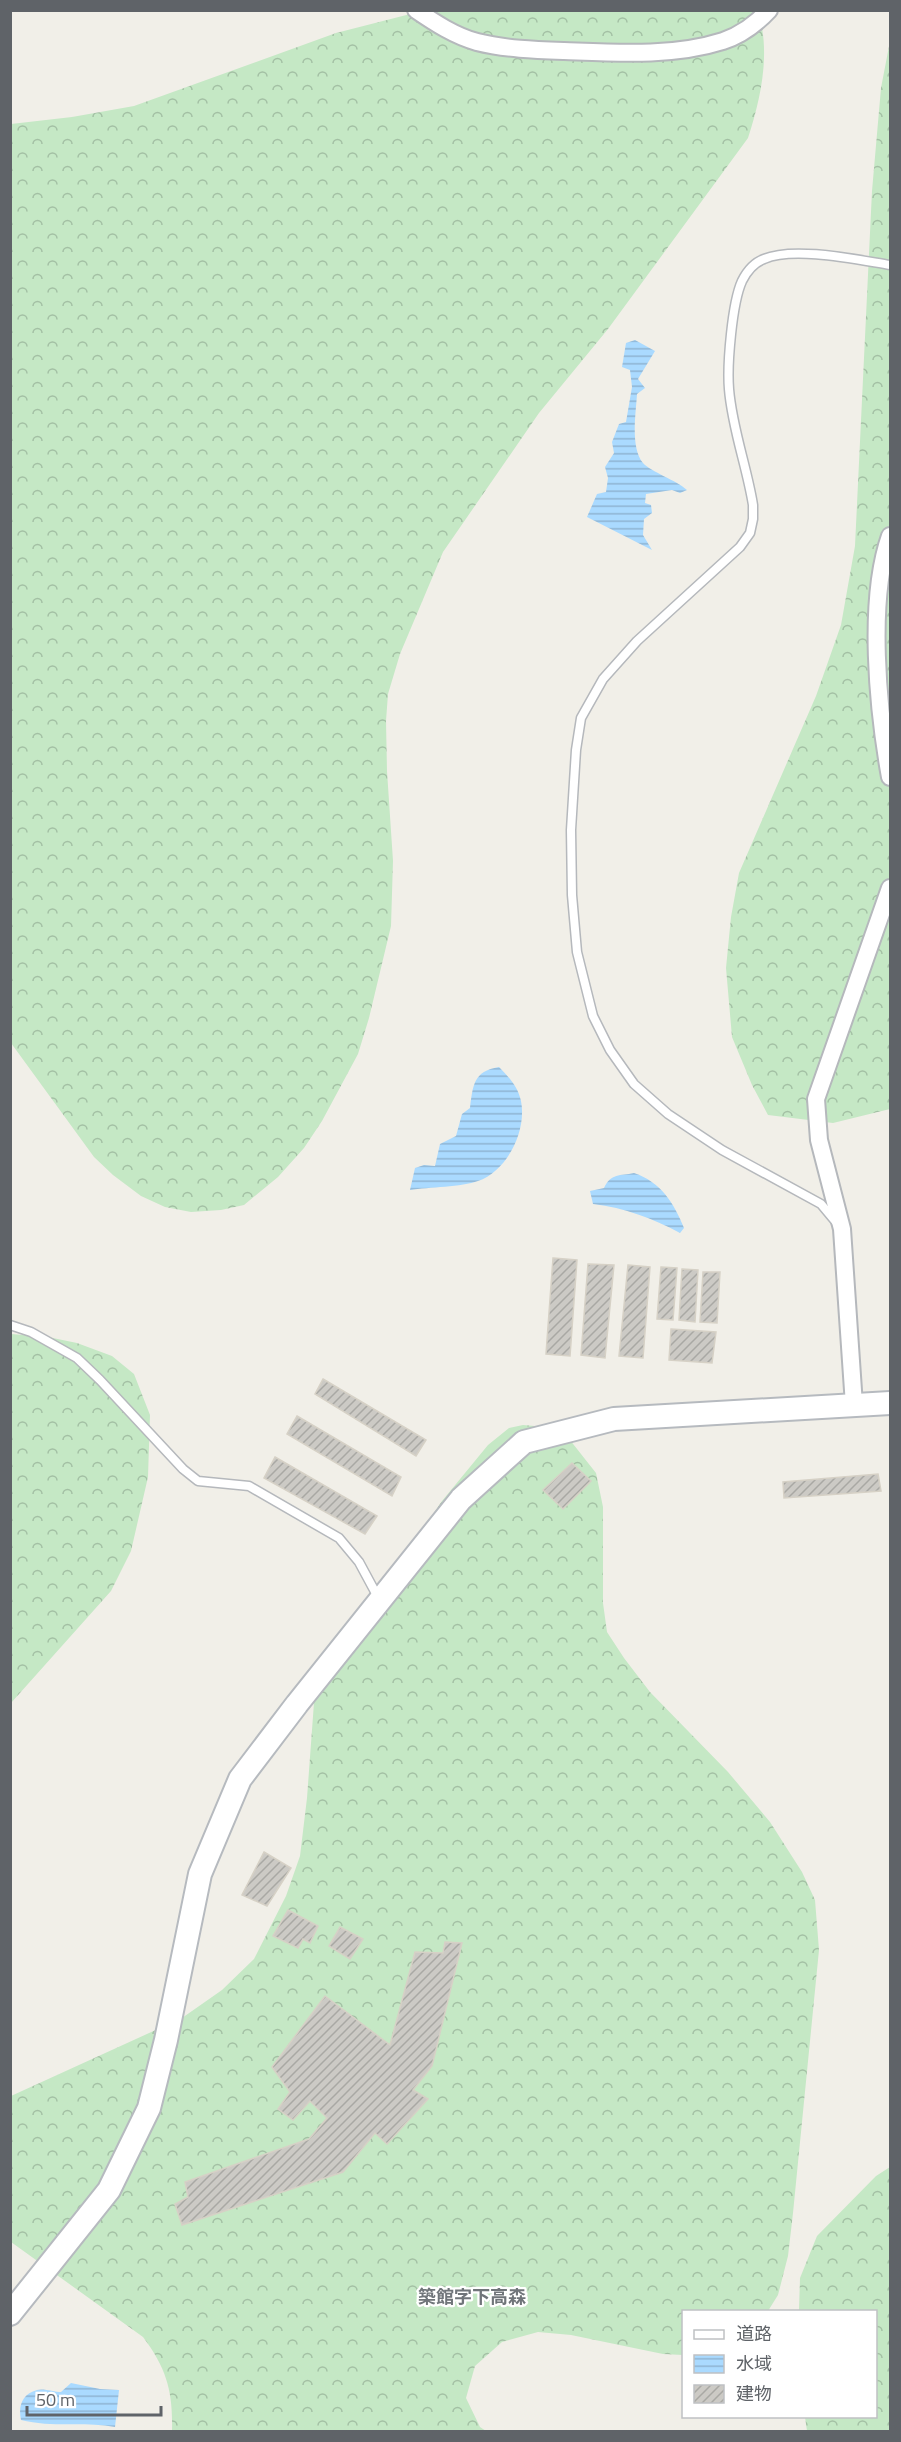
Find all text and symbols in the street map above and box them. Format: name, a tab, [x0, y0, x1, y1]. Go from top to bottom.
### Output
district label: 築館字下高森	[418, 2283, 526, 2310]
legend	[682, 2310, 877, 2418]
text: 道路	[736, 2320, 772, 2347]
text: 水域	[736, 2350, 772, 2377]
scale bar	[27, 2379, 160, 2417]
text: 建物	[736, 2380, 772, 2407]
text: 50 m	[36, 2386, 75, 2413]

